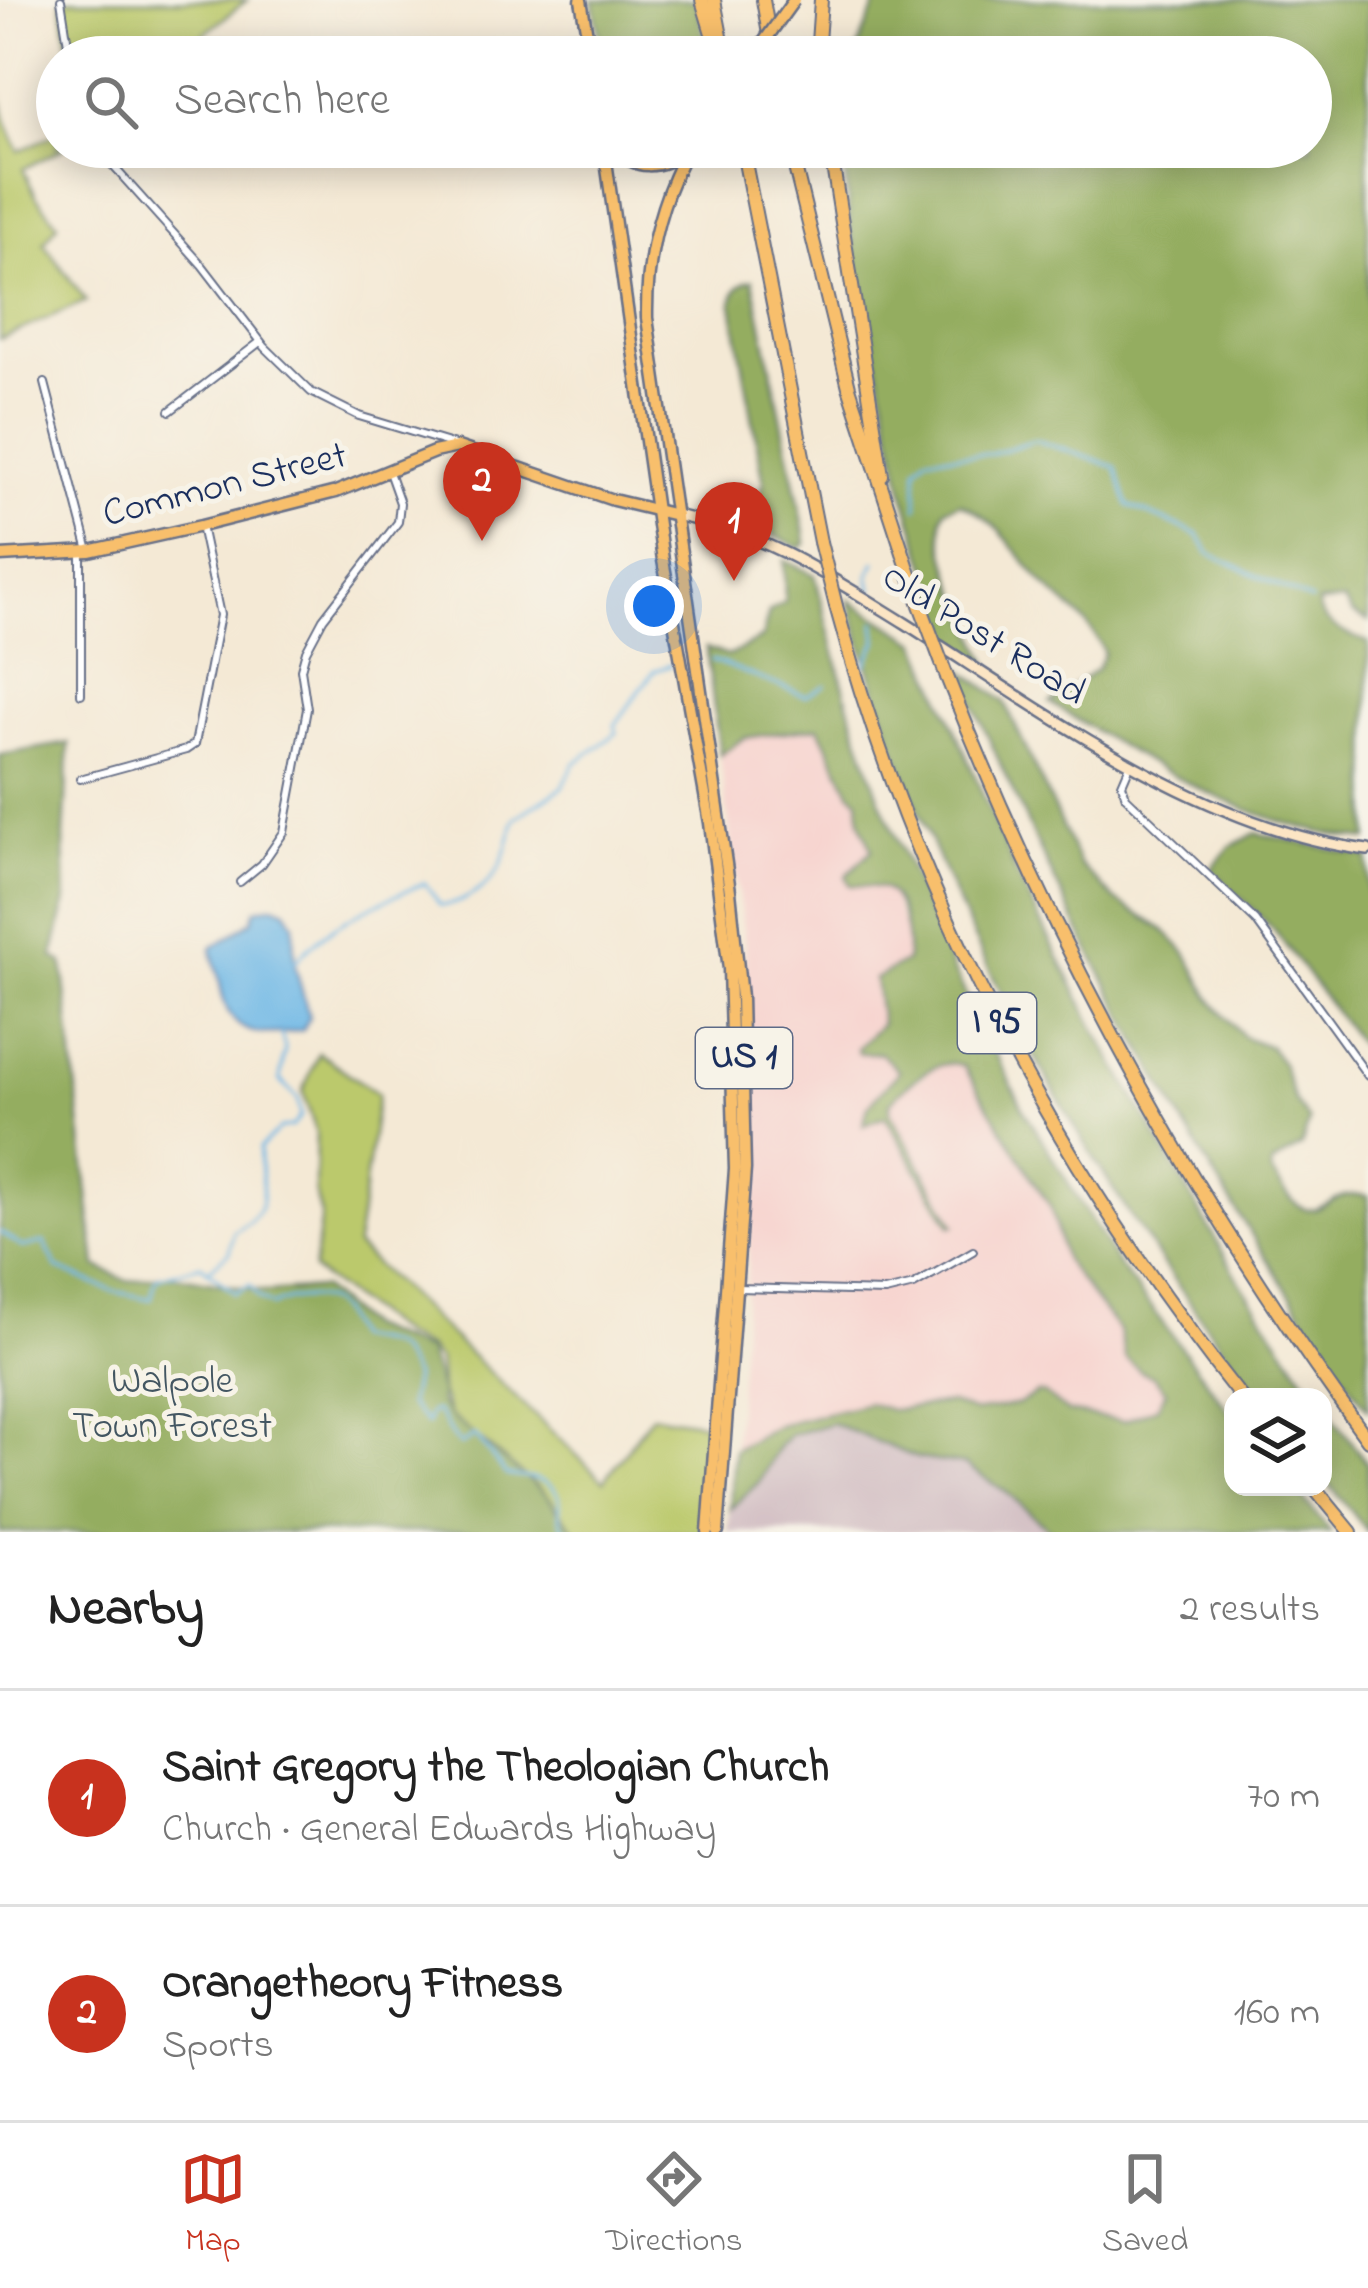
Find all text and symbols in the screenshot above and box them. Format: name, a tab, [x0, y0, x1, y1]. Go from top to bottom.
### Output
search box	[36, 36, 1332, 168]
icon: search	[78, 69, 144, 135]
text: Search here	[174, 69, 390, 135]
street label: Common Street	[97, 428, 353, 544]
pin: 2	[443, 442, 521, 541]
pin: 1	[695, 482, 773, 581]
street label: Old Post Road	[870, 550, 1096, 722]
your location	[624, 576, 684, 636]
road number: I 95	[958, 993, 1036, 1053]
road number: US 1	[696, 1028, 792, 1088]
park label: Walpole Town Forest	[72, 1354, 272, 1456]
map controls	[1224, 1388, 1332, 1496]
button: layers	[1224, 1388, 1332, 1496]
text: Nearby	[48, 1573, 204, 1648]
text: 2 results	[1180, 1582, 1320, 1639]
text: Saint Gregory the Theologian Church	[162, 1736, 829, 1802]
text: 1	[81, 1769, 93, 1826]
text: 70 m	[1247, 1769, 1320, 1826]
text: Church · General Edwards Highway	[162, 1802, 716, 1859]
text: Orangetheory Fitness	[162, 1952, 563, 2018]
text: 2	[77, 1985, 97, 2042]
text: 160 m	[1234, 1985, 1320, 2042]
text: Sports	[162, 2018, 274, 2075]
tab: Map	[180, 2146, 246, 2266]
tab: Directions	[605, 2146, 743, 2266]
tab: Saved	[1102, 2146, 1188, 2266]

